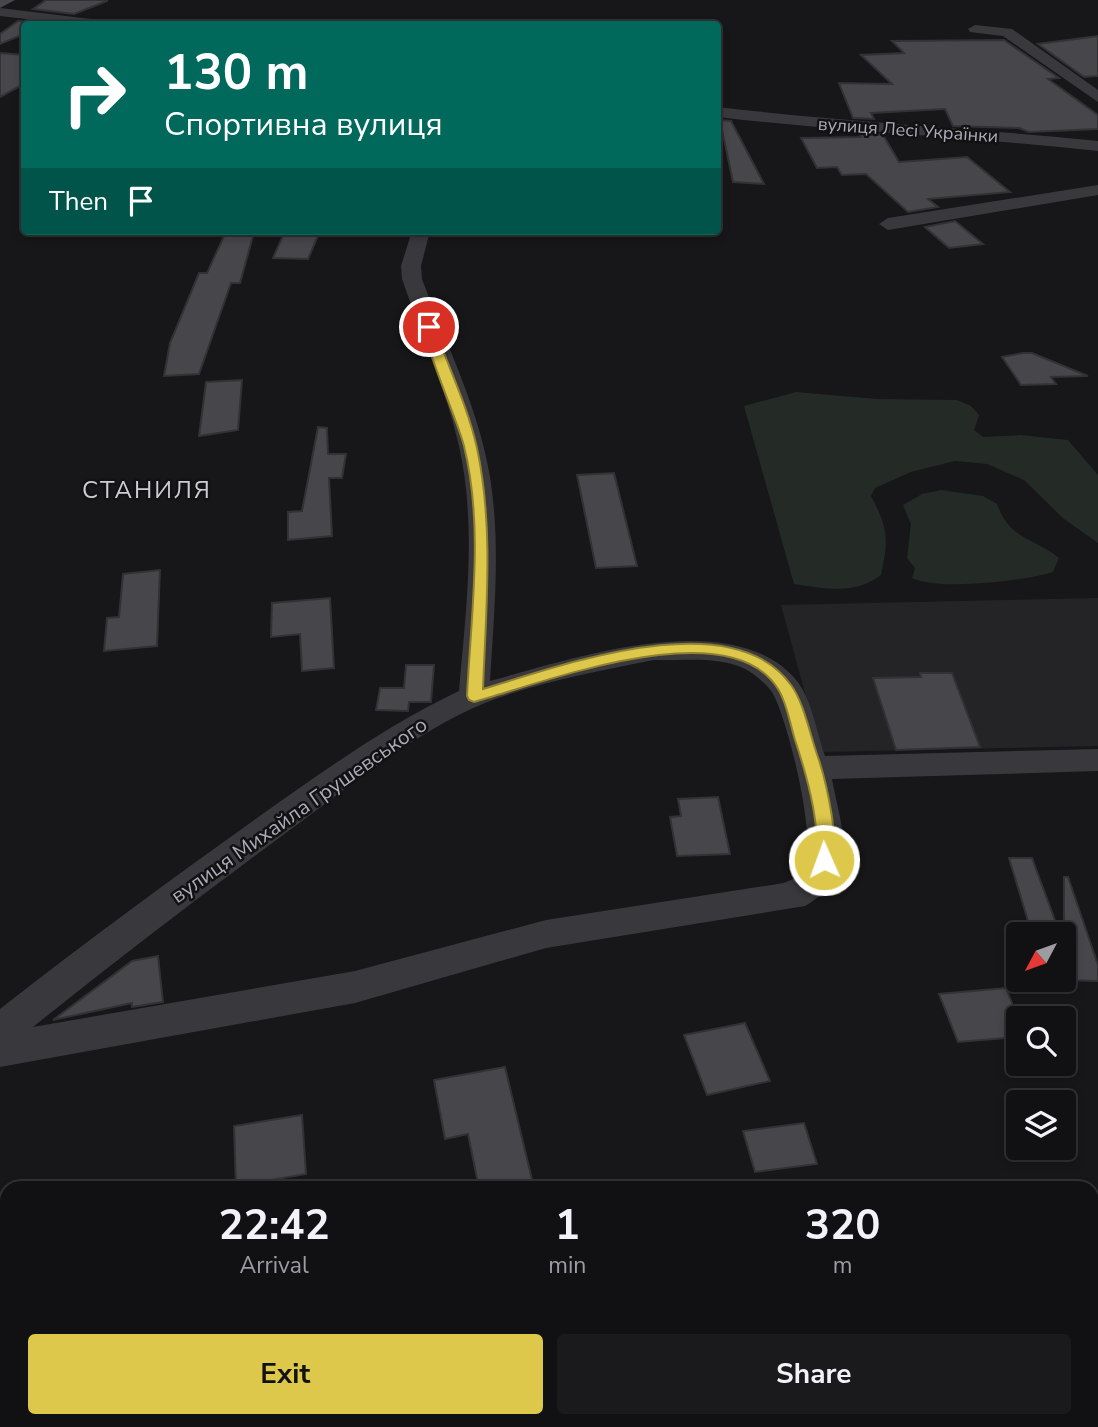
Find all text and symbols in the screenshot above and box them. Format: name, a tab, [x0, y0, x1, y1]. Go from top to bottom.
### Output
text: 130 m	[164, 39, 308, 106]
icon: right	[49, 49, 140, 140]
text: Спортивна вулиця	[164, 103, 443, 146]
street label: вулиця Лесі Українки	[817, 112, 999, 148]
icon: arrive	[122, 182, 160, 220]
text: Then	[49, 184, 108, 219]
pin	[399, 297, 459, 357]
icon: arrive	[410, 308, 448, 346]
district label: СТАНИЛЯ	[82, 474, 212, 506]
street label: вулиця Михайла Грушевського	[165, 710, 433, 910]
position arrow	[787, 823, 861, 897]
north arrow	[1006, 922, 1076, 992]
map controls	[1006, 922, 1076, 1160]
button: search	[1006, 1006, 1076, 1076]
button: layers	[1006, 1090, 1076, 1160]
text: 22:42	[219, 1197, 330, 1254]
text: 1	[555, 1197, 580, 1254]
text: 320	[805, 1197, 880, 1254]
text: Arrival	[240, 1250, 309, 1281]
text: min	[548, 1250, 586, 1281]
text: m	[833, 1250, 853, 1281]
button: Exit	[28, 1334, 543, 1414]
button: Share	[557, 1334, 1071, 1414]

